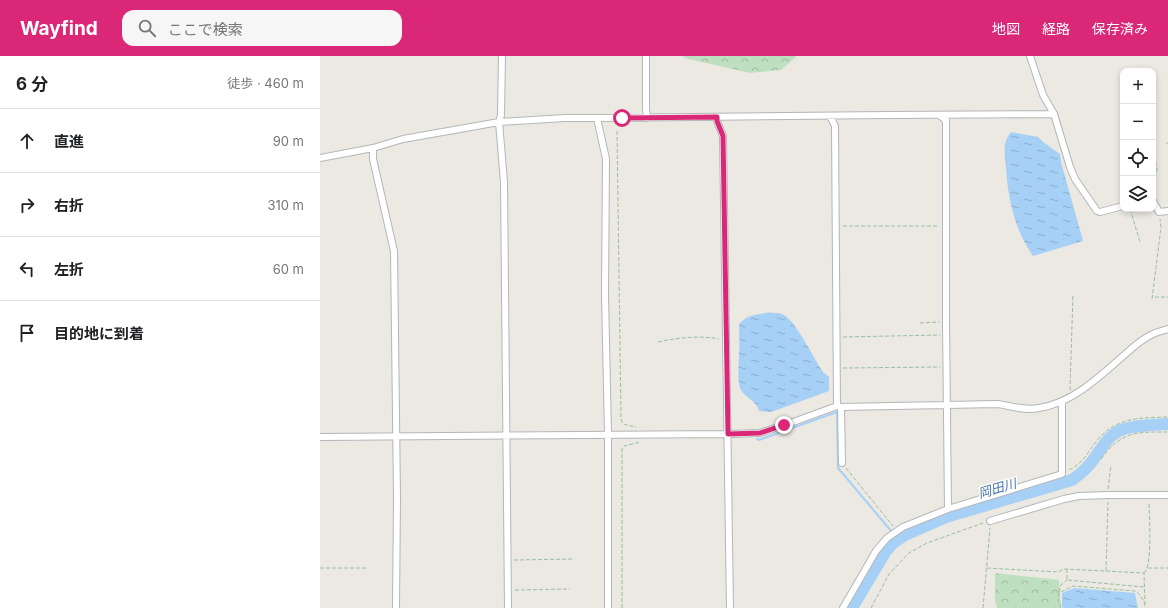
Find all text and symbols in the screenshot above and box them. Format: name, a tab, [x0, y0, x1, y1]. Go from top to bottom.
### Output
search box	[122, 10, 402, 46]
text: Wayfind	[20, 17, 98, 40]
icon: search	[136, 17, 158, 39]
text: ここで検索	[168, 20, 243, 39]
text: 地図	[992, 20, 1020, 37]
text: 経路	[1042, 20, 1070, 37]
text: 保存済み	[1092, 20, 1148, 37]
map controls	[1120, 68, 1156, 212]
button: +	[1120, 68, 1156, 104]
text: 6 分	[16, 74, 48, 94]
text: 徒歩 · 460 m	[227, 75, 304, 91]
button: −	[1120, 104, 1156, 140]
route start	[613, 109, 631, 127]
icon: ahead	[16, 130, 38, 152]
text: 直進	[54, 132, 84, 151]
text: 90 m	[273, 133, 304, 149]
button: locate	[1120, 140, 1156, 176]
button: layers	[1120, 176, 1156, 212]
icon: right	[16, 194, 38, 216]
text: 右折	[54, 196, 84, 215]
text: 310 m	[267, 197, 304, 213]
icon: left	[16, 258, 38, 280]
text: 左折	[54, 260, 84, 279]
text: 60 m	[273, 261, 304, 277]
icon: arrive	[16, 322, 38, 344]
text: 目的地に到着	[54, 324, 144, 343]
route end	[775, 416, 793, 434]
water label: 岡田川	[976, 474, 1020, 501]

